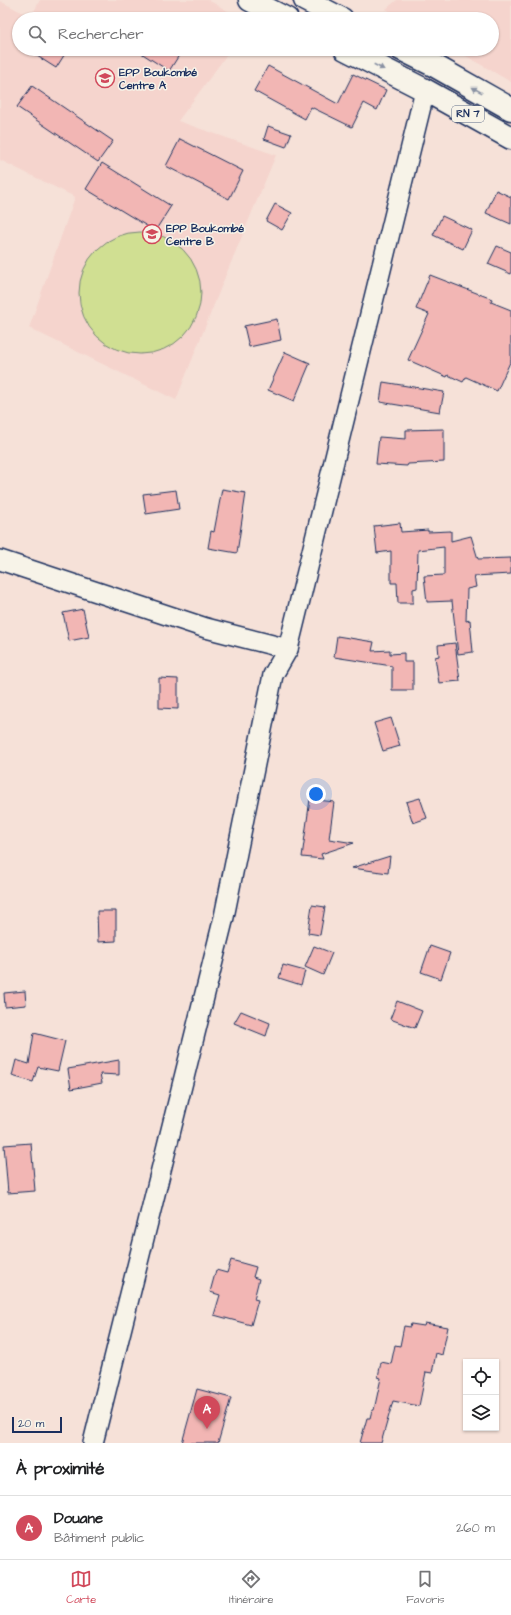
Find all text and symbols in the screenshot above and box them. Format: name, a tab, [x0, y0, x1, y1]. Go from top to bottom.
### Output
search box	[12, 12, 499, 56]
icon: search	[26, 23, 48, 45]
text: Rechercher	[58, 24, 143, 45]
one-way arrow	[374, 63, 385, 70]
place label: EPP Boukombé Centre A	[119, 65, 197, 93]
school or university icon: EPP Boukombé Centre A	[94, 67, 116, 89]
one-way arrow	[471, 86, 483, 93]
road number: RN 7	[452, 106, 484, 122]
place label: EPP Boukombé Centre B	[166, 221, 244, 249]
school or university icon: EPP Boukombé Centre B	[141, 223, 163, 245]
your location	[306, 784, 326, 804]
map controls	[463, 1359, 499, 1431]
button: locate	[463, 1359, 499, 1395]
button: layers	[463, 1395, 499, 1431]
pin: A	[194, 1396, 220, 1429]
scale bar	[12, 1415, 62, 1434]
text: 20 m	[18, 1416, 44, 1431]
text: À proximité	[16, 1457, 105, 1481]
text: Douane	[54, 1508, 103, 1529]
text: A	[25, 1519, 33, 1537]
text: 260 m	[456, 1519, 495, 1537]
text: Bâtiment public	[54, 1529, 145, 1547]
tab: Carte	[66, 1568, 96, 1607]
tab: Itinéraire	[229, 1568, 274, 1607]
tab: Favoris	[406, 1568, 445, 1607]

